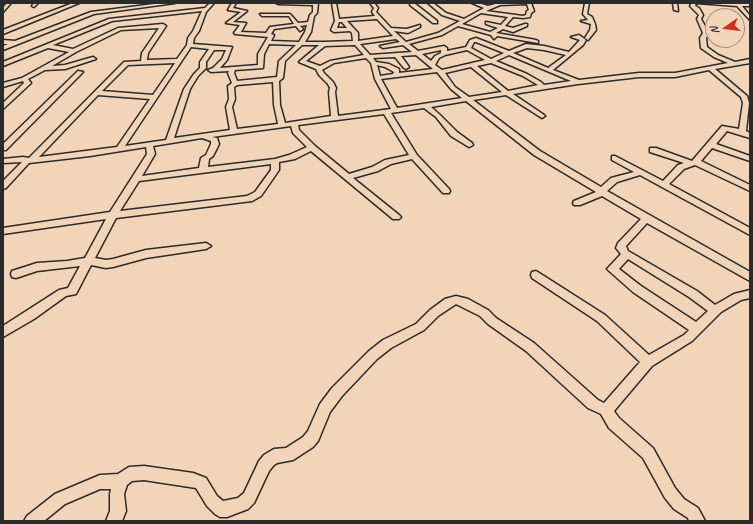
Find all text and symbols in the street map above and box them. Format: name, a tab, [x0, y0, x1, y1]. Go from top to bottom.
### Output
north arrow	[705, 8, 745, 48]
text: N	[707, 26, 722, 36]

